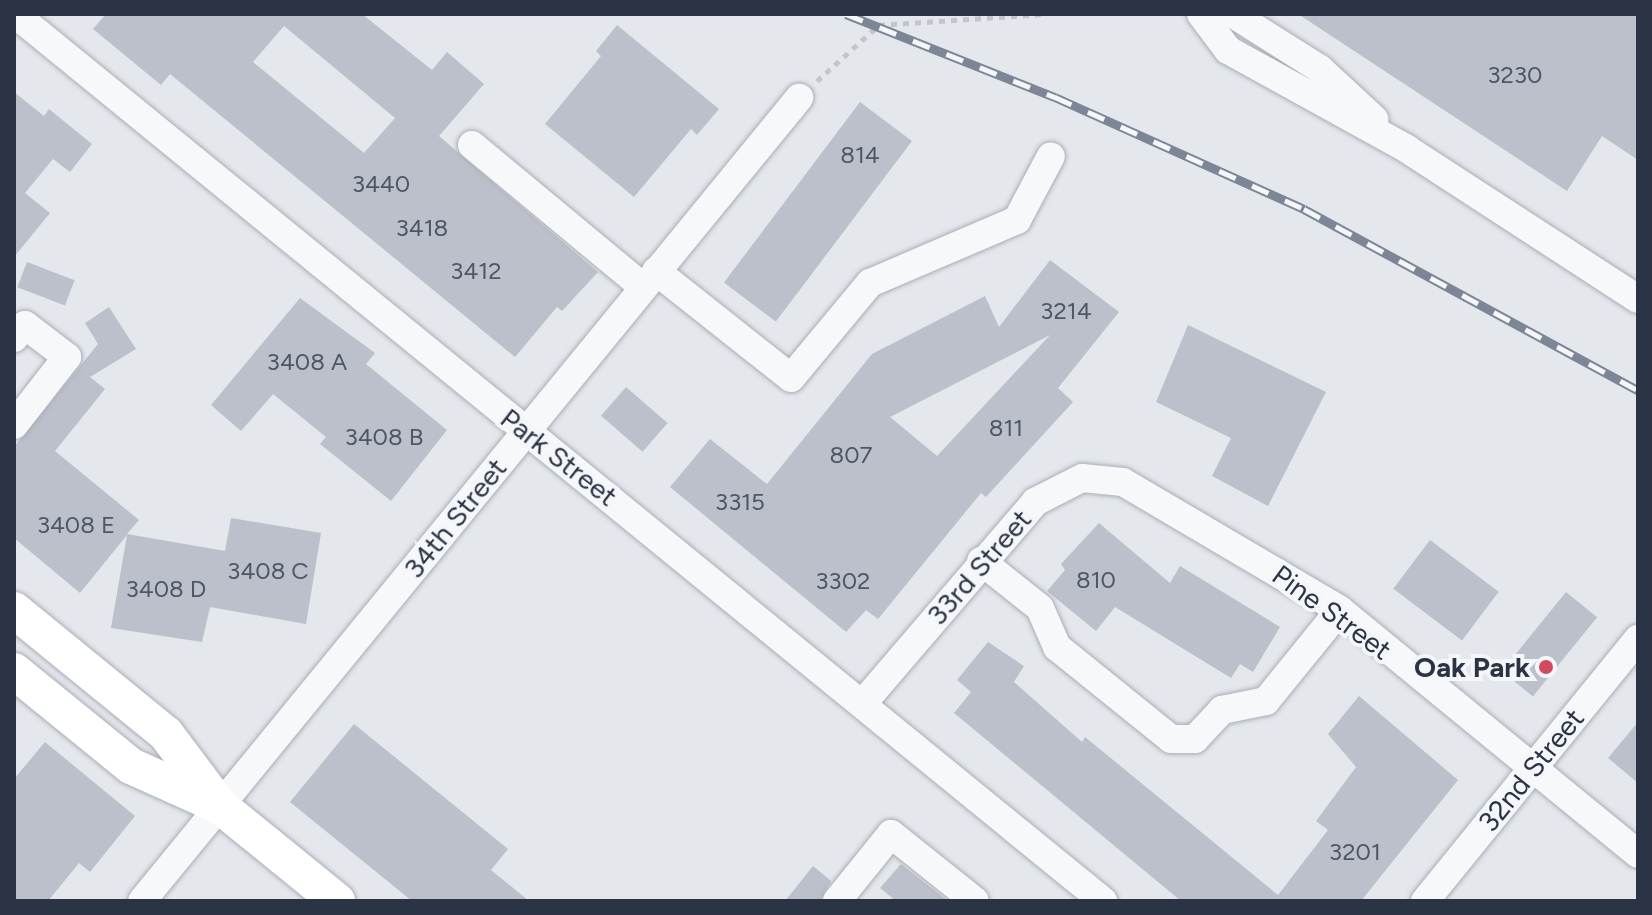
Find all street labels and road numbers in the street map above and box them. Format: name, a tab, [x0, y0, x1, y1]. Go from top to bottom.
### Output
street label: Park Street	[494, 401, 624, 513]
street label: 34th Street	[397, 451, 513, 585]
street label: 33rd Street	[920, 503, 1038, 631]
street label: Pine Street	[1266, 558, 1398, 666]
street label: 32nd Street	[1471, 702, 1591, 838]

